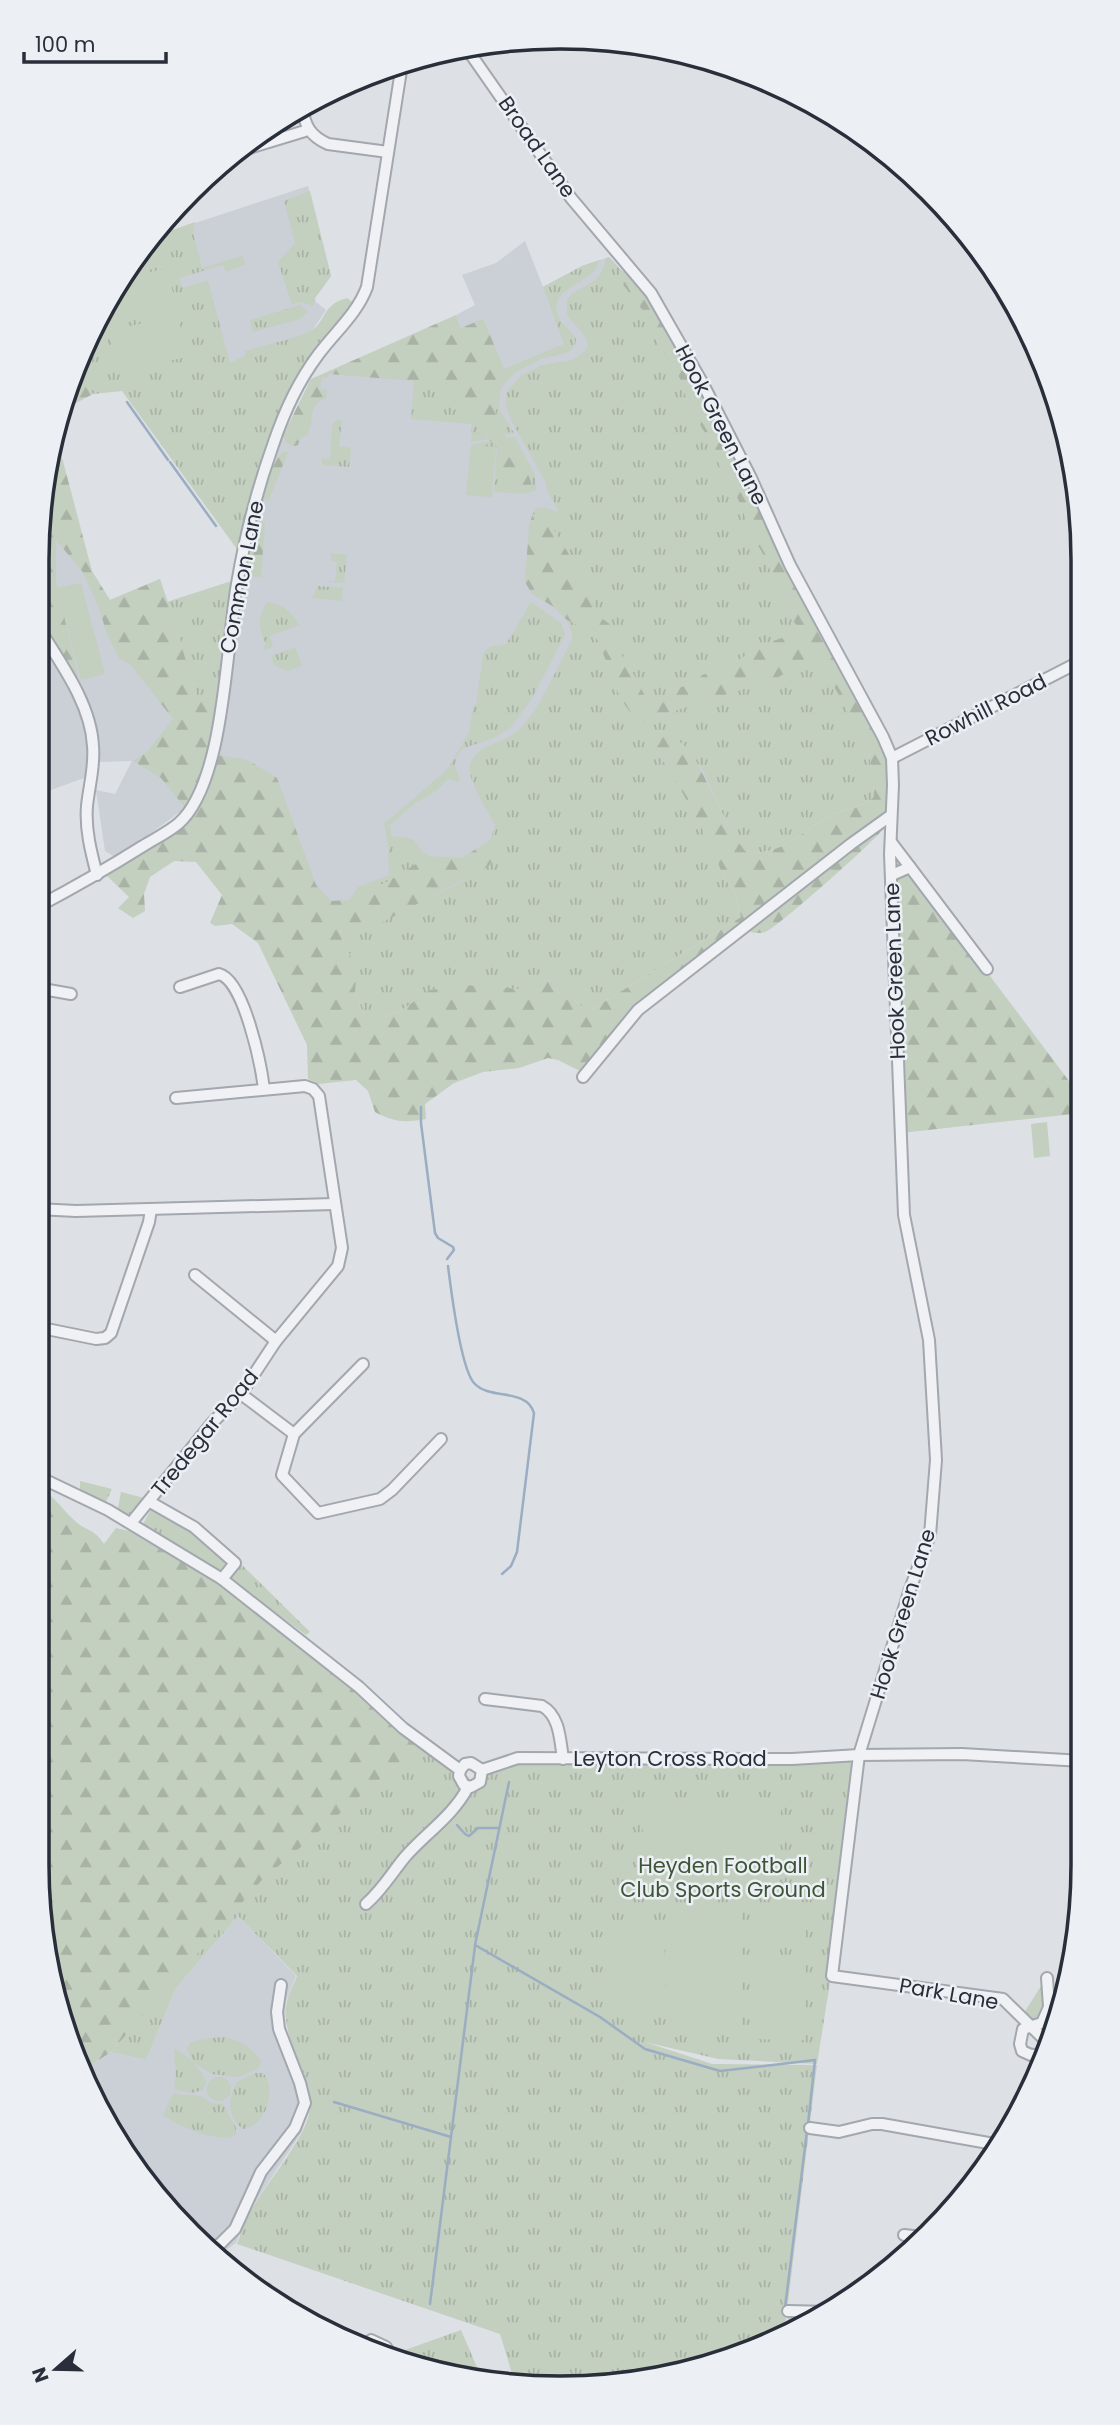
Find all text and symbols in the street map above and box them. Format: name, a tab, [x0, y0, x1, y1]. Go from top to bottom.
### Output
scale bar	[24, 21, 166, 65]
text: 100 m	[35, 30, 95, 59]
street label: Broad Lane	[492, 90, 583, 203]
street label: Hook Green Lane	[668, 339, 775, 510]
street label: Common Lane	[212, 498, 271, 656]
street label: Rowhill Road	[920, 667, 1051, 753]
street label: Hook Green Lane	[877, 882, 912, 1060]
street label: Tredegar Road	[144, 1363, 265, 1502]
street label: Hook Green Lane	[863, 1525, 942, 1703]
street label: Leyton Cross Road	[573, 1744, 767, 1773]
park label: Heyden Football Club Sports Ground	[620, 1851, 826, 1904]
street label: Park Lane	[897, 1971, 1001, 2016]
north arrow	[21, 2334, 91, 2404]
text: N	[25, 2363, 56, 2386]

